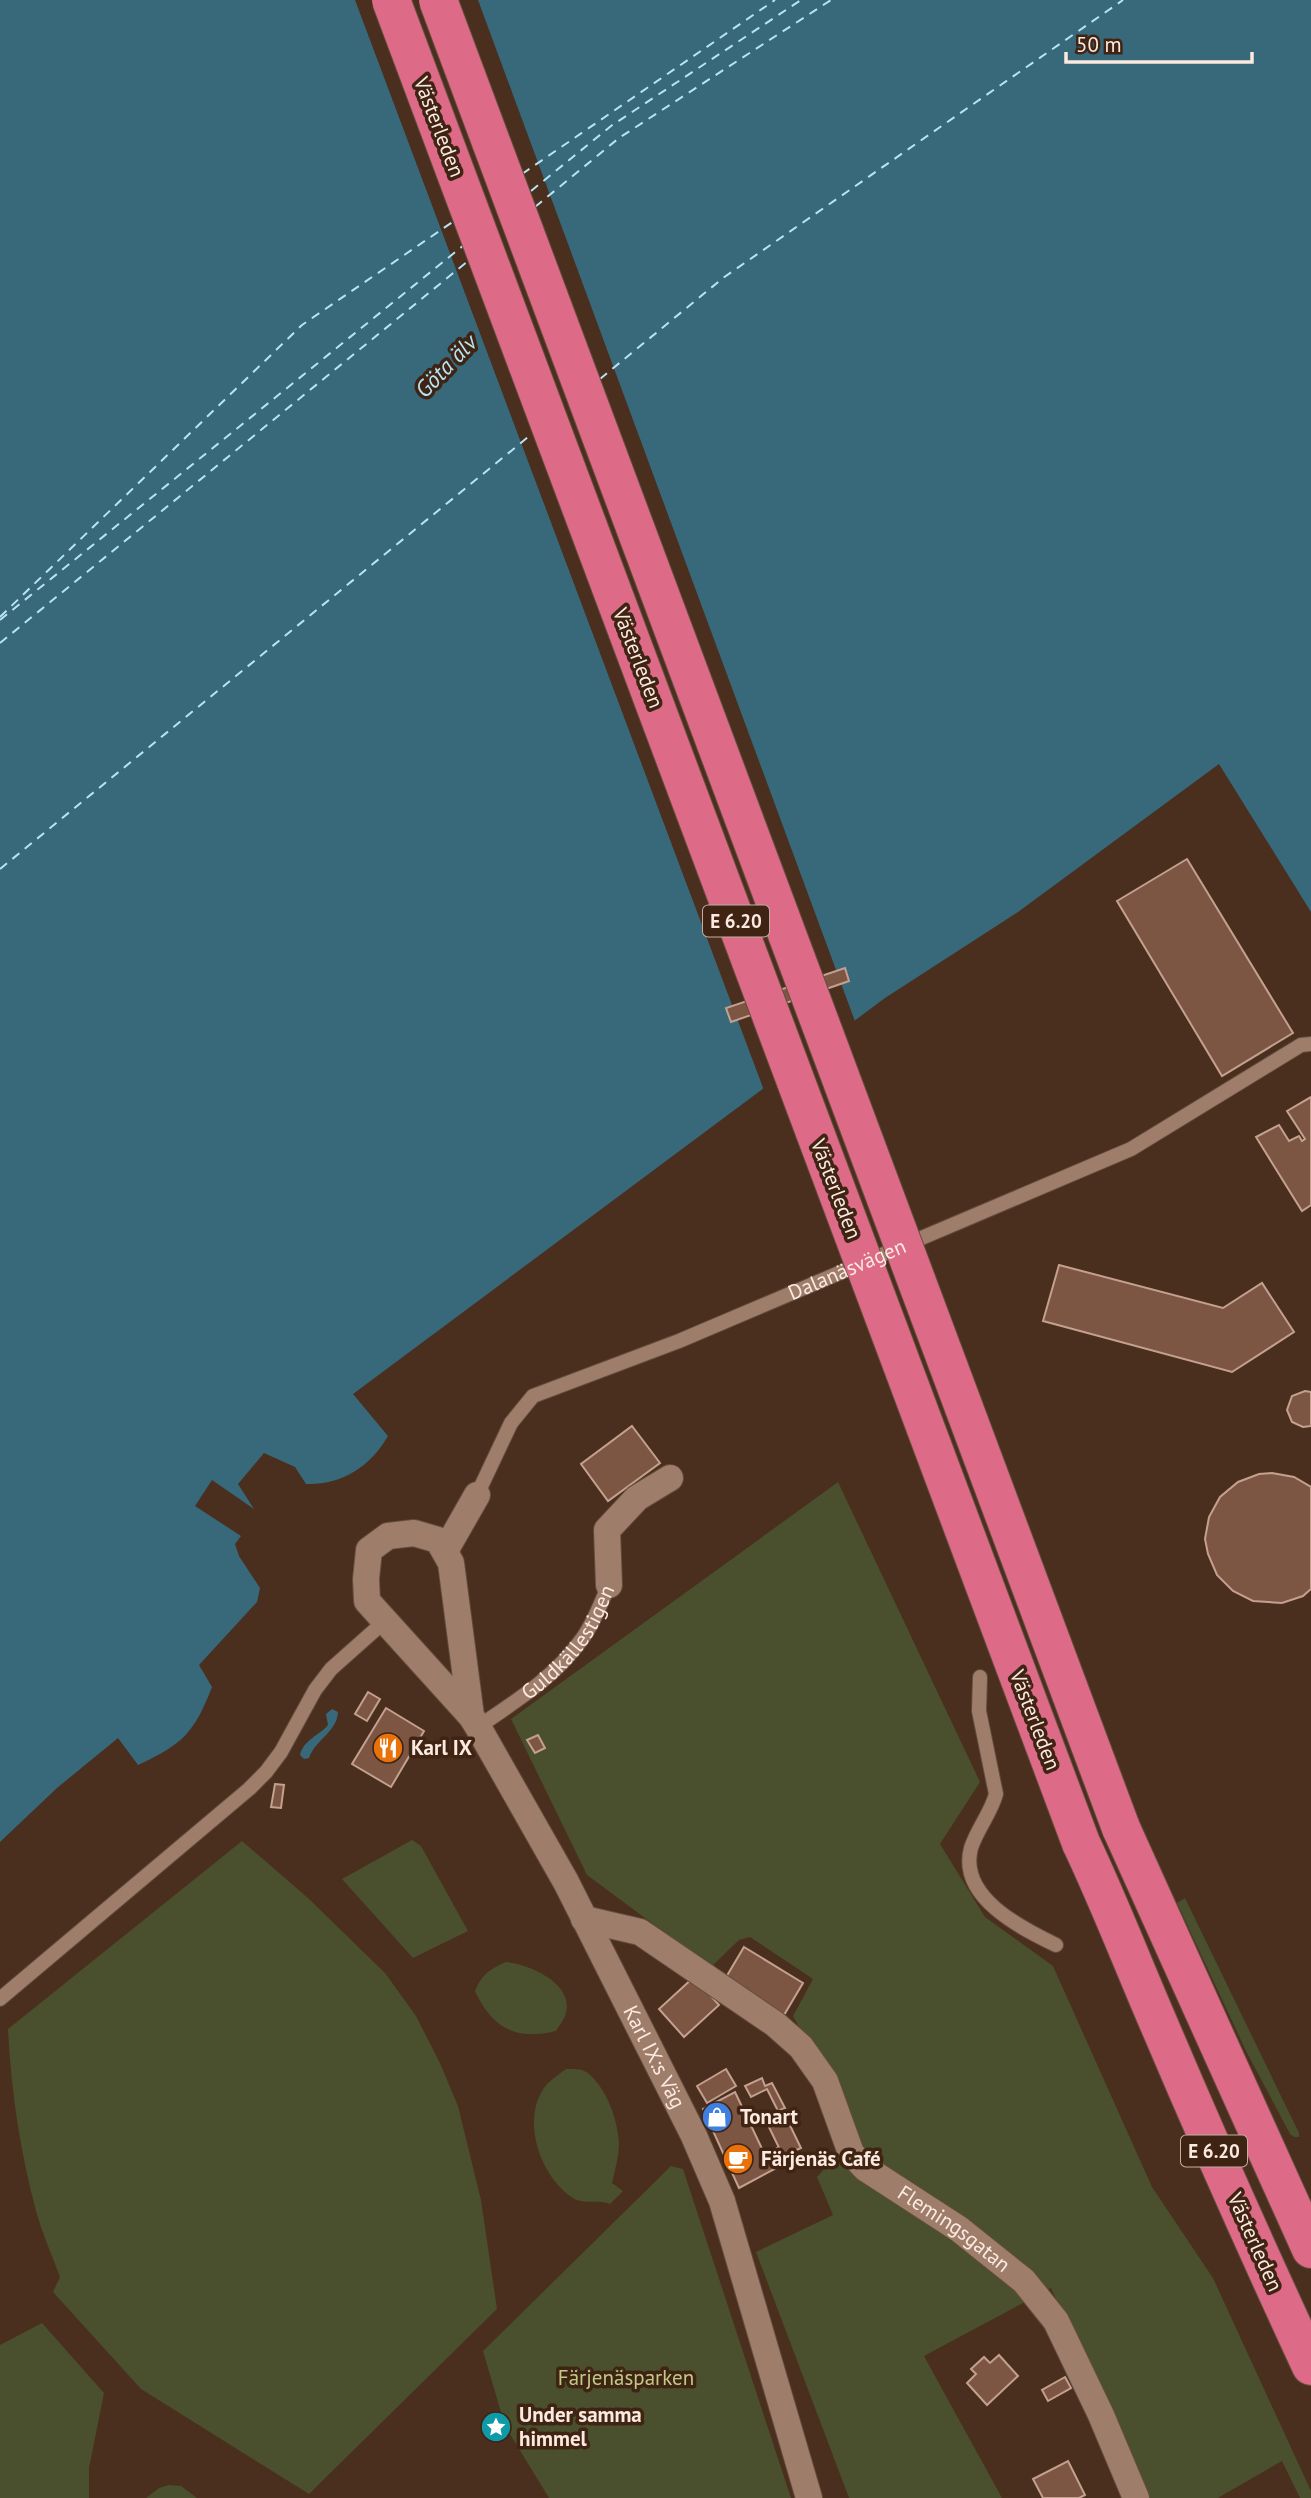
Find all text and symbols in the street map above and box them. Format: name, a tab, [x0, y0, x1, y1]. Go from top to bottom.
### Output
scale bar	[1066, 21, 1252, 65]
text: 50 m	[1076, 31, 1122, 58]
street label: Västerleden	[408, 72, 471, 181]
water label: Göta älv	[408, 327, 484, 403]
street label: Västerleden	[607, 603, 670, 712]
road number: E 6.20	[703, 906, 769, 937]
street label: Västerleden	[805, 1134, 868, 1243]
street label: Dalanäsvägen	[784, 1232, 910, 1306]
street label: Guldkällestigen	[516, 1581, 620, 1706]
street label: Västerleden	[1004, 1665, 1067, 1774]
restaurant icon: Karl IX	[371, 1731, 405, 1765]
place label: Karl IX	[411, 1734, 473, 1761]
street label: Karl IX:s Väg	[617, 2001, 692, 2113]
shop icon: Tonart	[700, 2100, 734, 2134]
place label: Tonart	[740, 2103, 798, 2130]
road number: E 6.20	[1181, 2136, 1247, 2166]
cafe icon: Färjenäs Café	[721, 2142, 755, 2176]
place label: Färjenäs Café	[761, 2145, 881, 2172]
street label: Flemingsgatan	[893, 2179, 1016, 2278]
street label: Västerleden	[1221, 2187, 1289, 2295]
park label: Färjenäsparken	[558, 2364, 694, 2391]
place label: Under samma himmel	[519, 2401, 642, 2452]
place icon: Under samma himmel	[479, 2410, 513, 2444]

